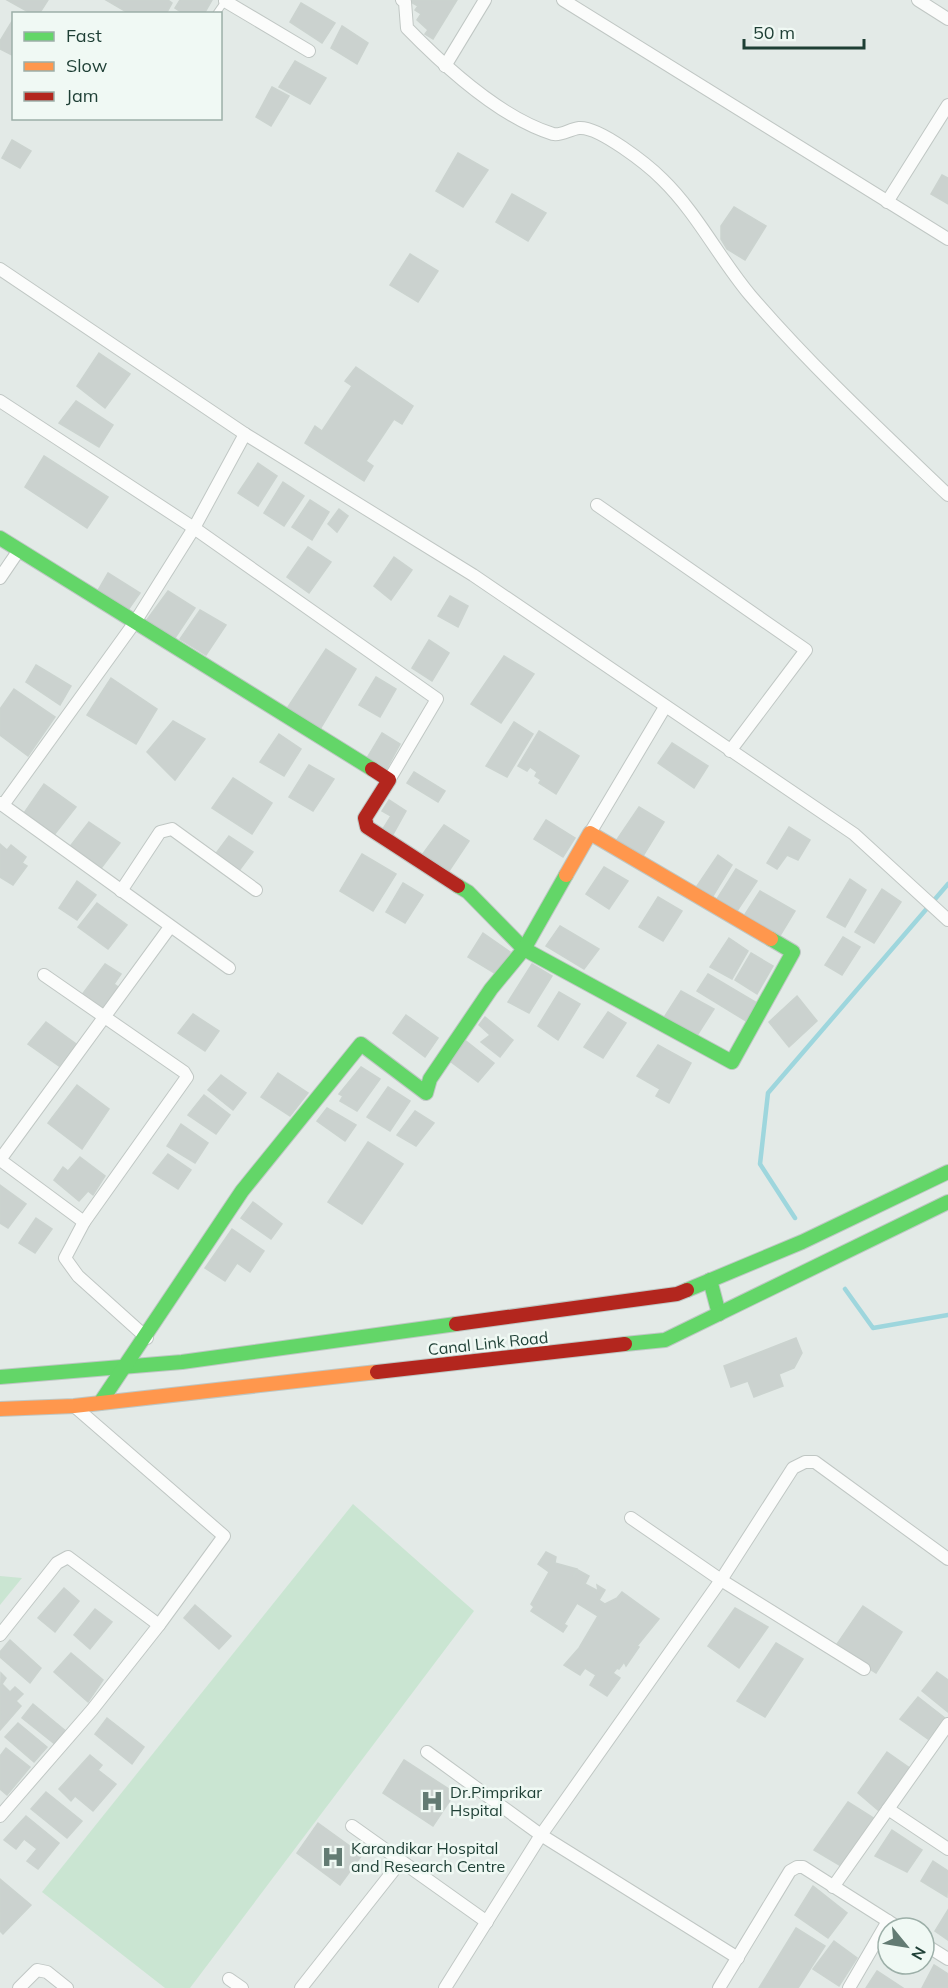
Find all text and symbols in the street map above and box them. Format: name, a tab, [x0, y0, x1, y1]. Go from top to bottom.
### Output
legend	[12, 12, 222, 120]
scale bar	[744, 12, 864, 50]
text: 50 m	[753, 21, 795, 44]
text: Fast	[66, 24, 102, 47]
text: Slow	[66, 54, 108, 77]
text: Jam	[66, 84, 99, 107]
street label: Canal Link Road	[427, 1327, 549, 1359]
place label: Dr.Pimprikar Hspital	[450, 1782, 542, 1820]
hospital icon: Dr.Pimprikar Hspital	[419, 1788, 445, 1814]
place label: Karandikar Hospital and Research Centre	[351, 1838, 505, 1876]
hospital icon: Karandikar Hospital and Research Centre	[320, 1844, 346, 1870]
north arrow	[876, 1916, 936, 1976]
text: N	[907, 1943, 931, 1964]

